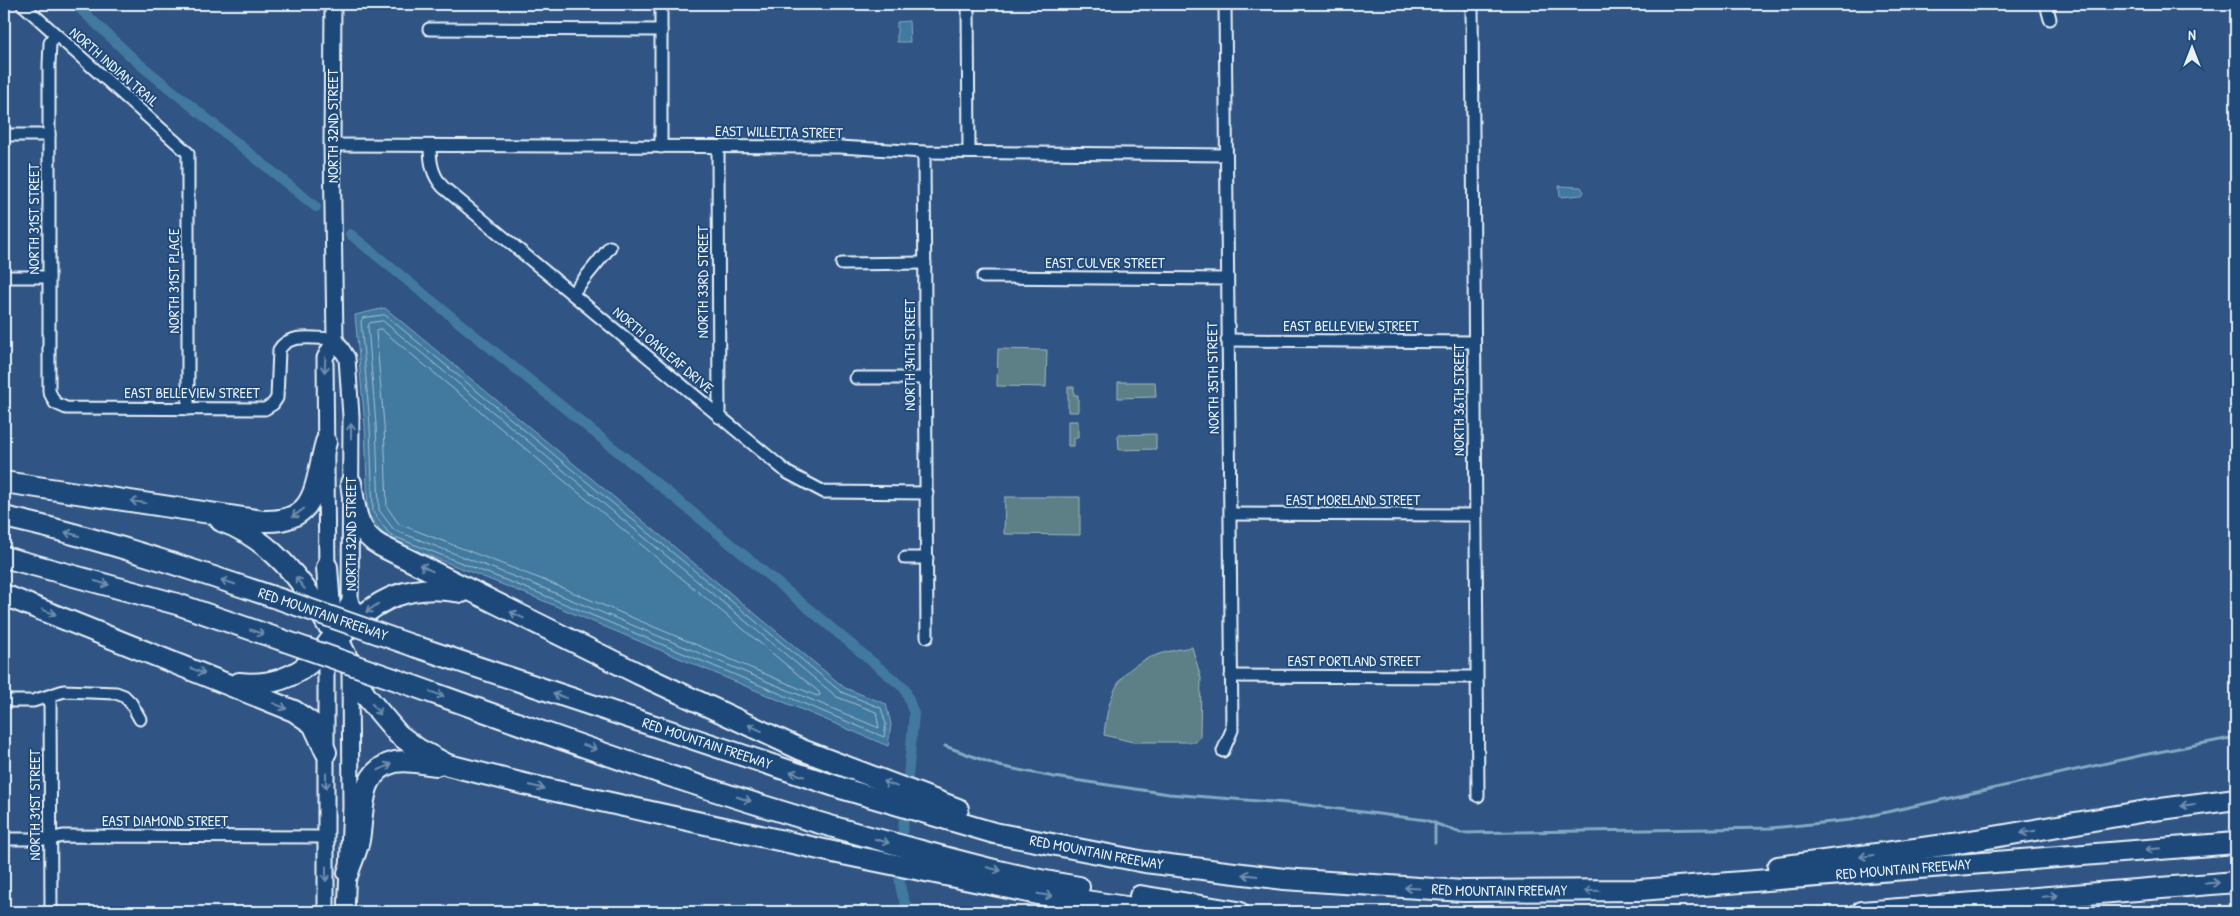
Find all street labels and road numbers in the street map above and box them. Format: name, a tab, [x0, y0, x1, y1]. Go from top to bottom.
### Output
street label: NORTH INDIAN TRAIL	[65, 22, 164, 111]
street label: NORTH 32ND STREET	[322, 68, 343, 183]
street label: EAST WILLETTA STREET	[715, 120, 844, 143]
street label: NORTH 31ST STREET	[23, 162, 44, 275]
street label: NORTH 33RD STREET	[692, 225, 713, 338]
street label: NORTH 31ST PLACE	[163, 228, 184, 334]
street label: EAST CULVER STREET	[1045, 252, 1166, 273]
street label: NORTH 34TH STREET	[899, 298, 920, 411]
street label: NORTH OAKLEAF DRIVE	[609, 301, 718, 398]
street label: EAST BELLEVIEW STREET	[1283, 315, 1420, 336]
street label: NORTH 35TH STREET	[1201, 321, 1224, 434]
street label: NORTH 36TH STREET	[1448, 343, 1469, 456]
street label: EAST BELLEVIEW STREET	[124, 382, 261, 403]
street label: NORTH 32ND STREET	[340, 476, 361, 591]
street label: EAST MORELAND STREET	[1286, 489, 1421, 510]
street label: RED MOUNTAIN FREEWAY	[256, 582, 391, 646]
street label: EAST PORTLAND STREET	[1287, 650, 1422, 671]
street label: RED MOUNTAIN FREEWAY	[640, 712, 775, 775]
street label: NORTH 31ST STREET	[24, 748, 45, 861]
street label: EAST DIAMOND STREET	[102, 810, 229, 831]
street label: RED MOUNTAIN FREEWAY	[1028, 829, 1165, 874]
street label: RED MOUNTAIN FREEWAY	[1835, 853, 1972, 885]
street label: RED MOUNTAIN FREEWAY	[1431, 878, 1568, 901]

